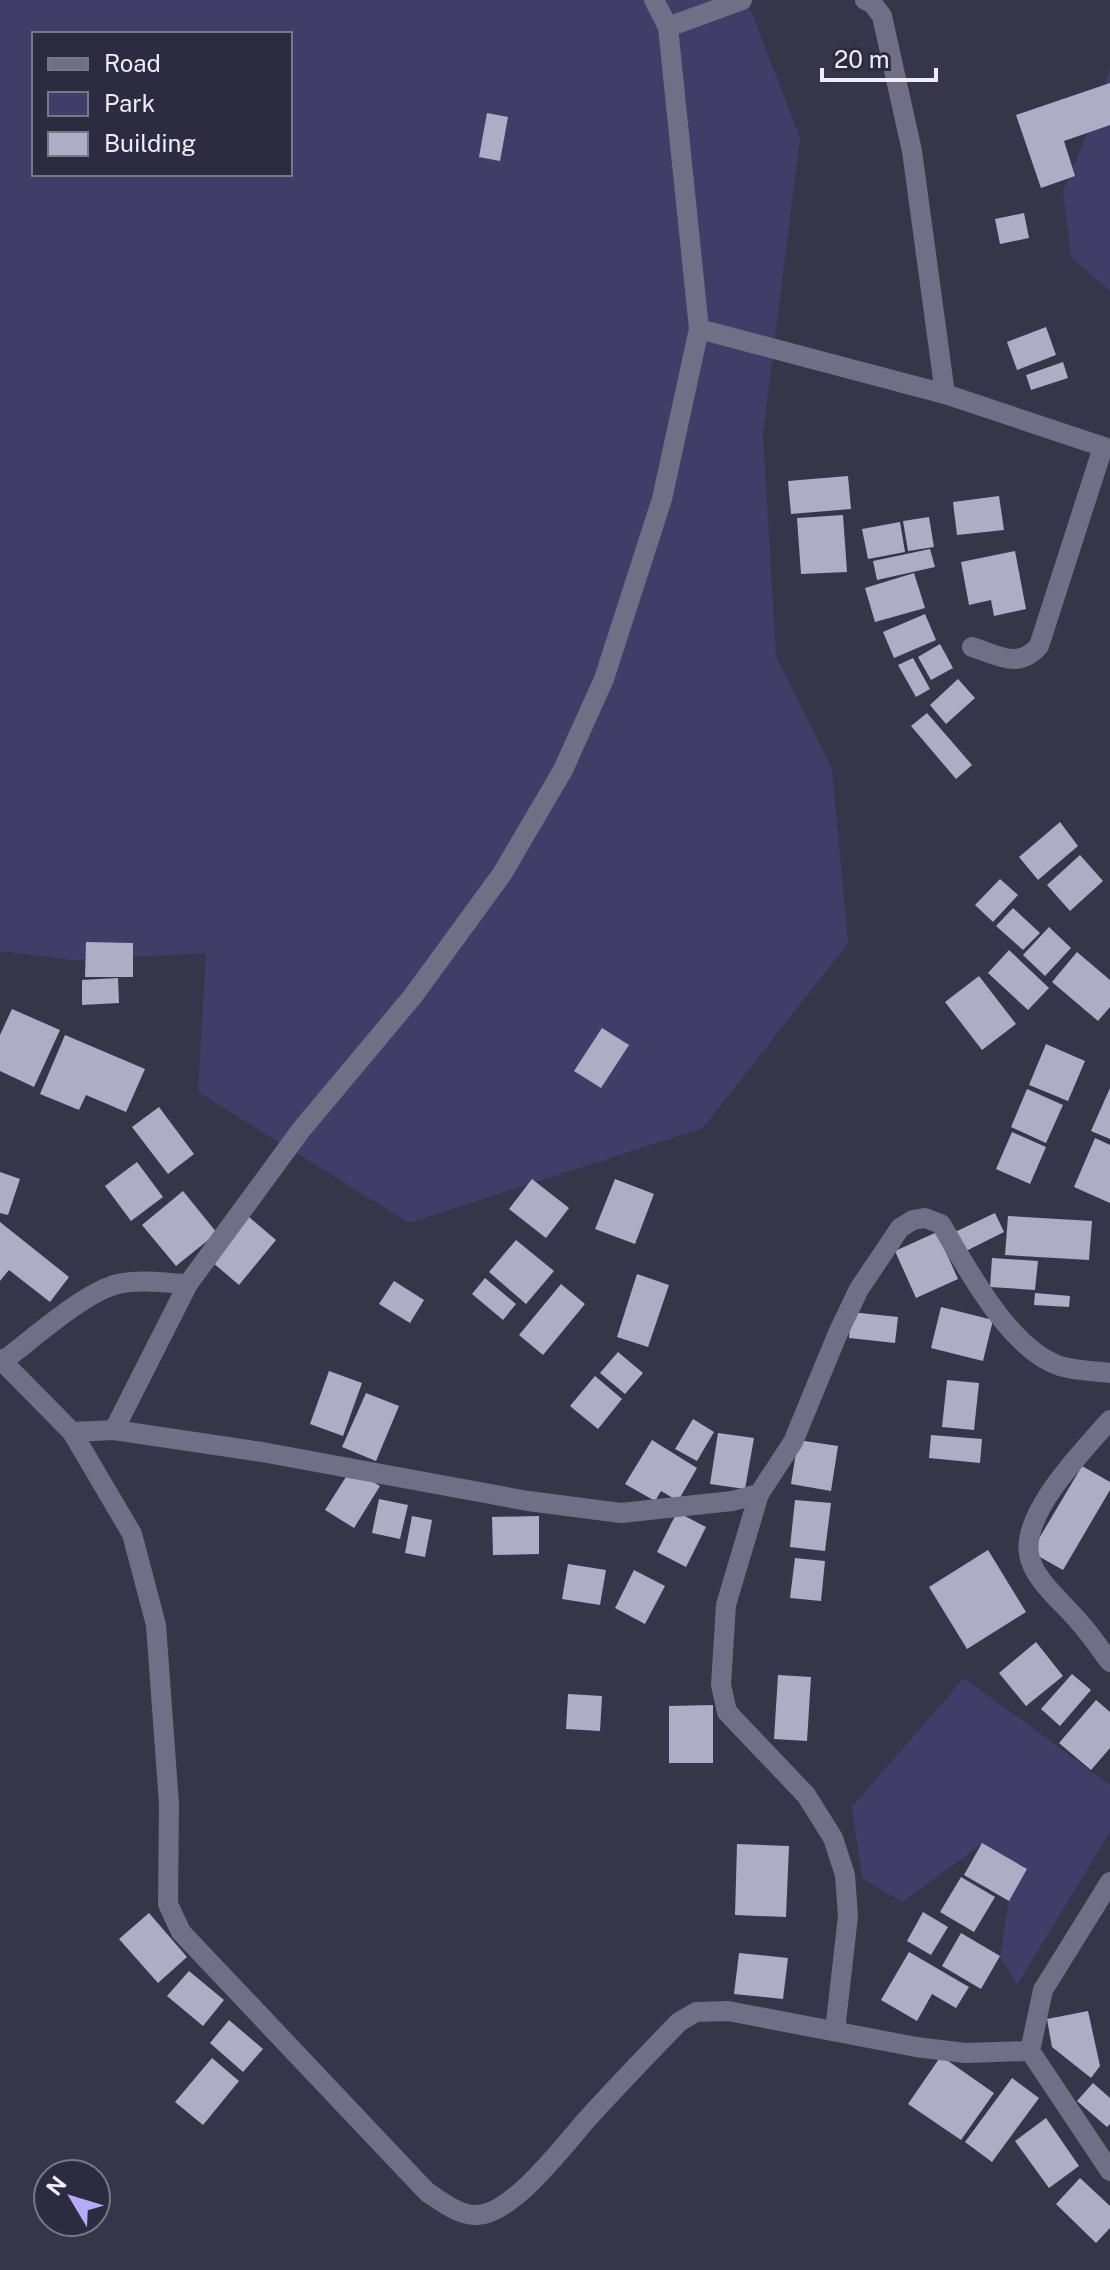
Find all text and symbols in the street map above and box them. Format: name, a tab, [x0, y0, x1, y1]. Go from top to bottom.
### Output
legend	[32, 32, 292, 176]
scale bar	[822, 32, 936, 82]
text: 20 m	[834, 45, 890, 73]
text: Road	[104, 49, 161, 77]
text: Park	[104, 89, 155, 117]
text: Building	[104, 129, 196, 157]
north arrow	[32, 2158, 112, 2238]
text: N	[41, 2171, 72, 2200]

